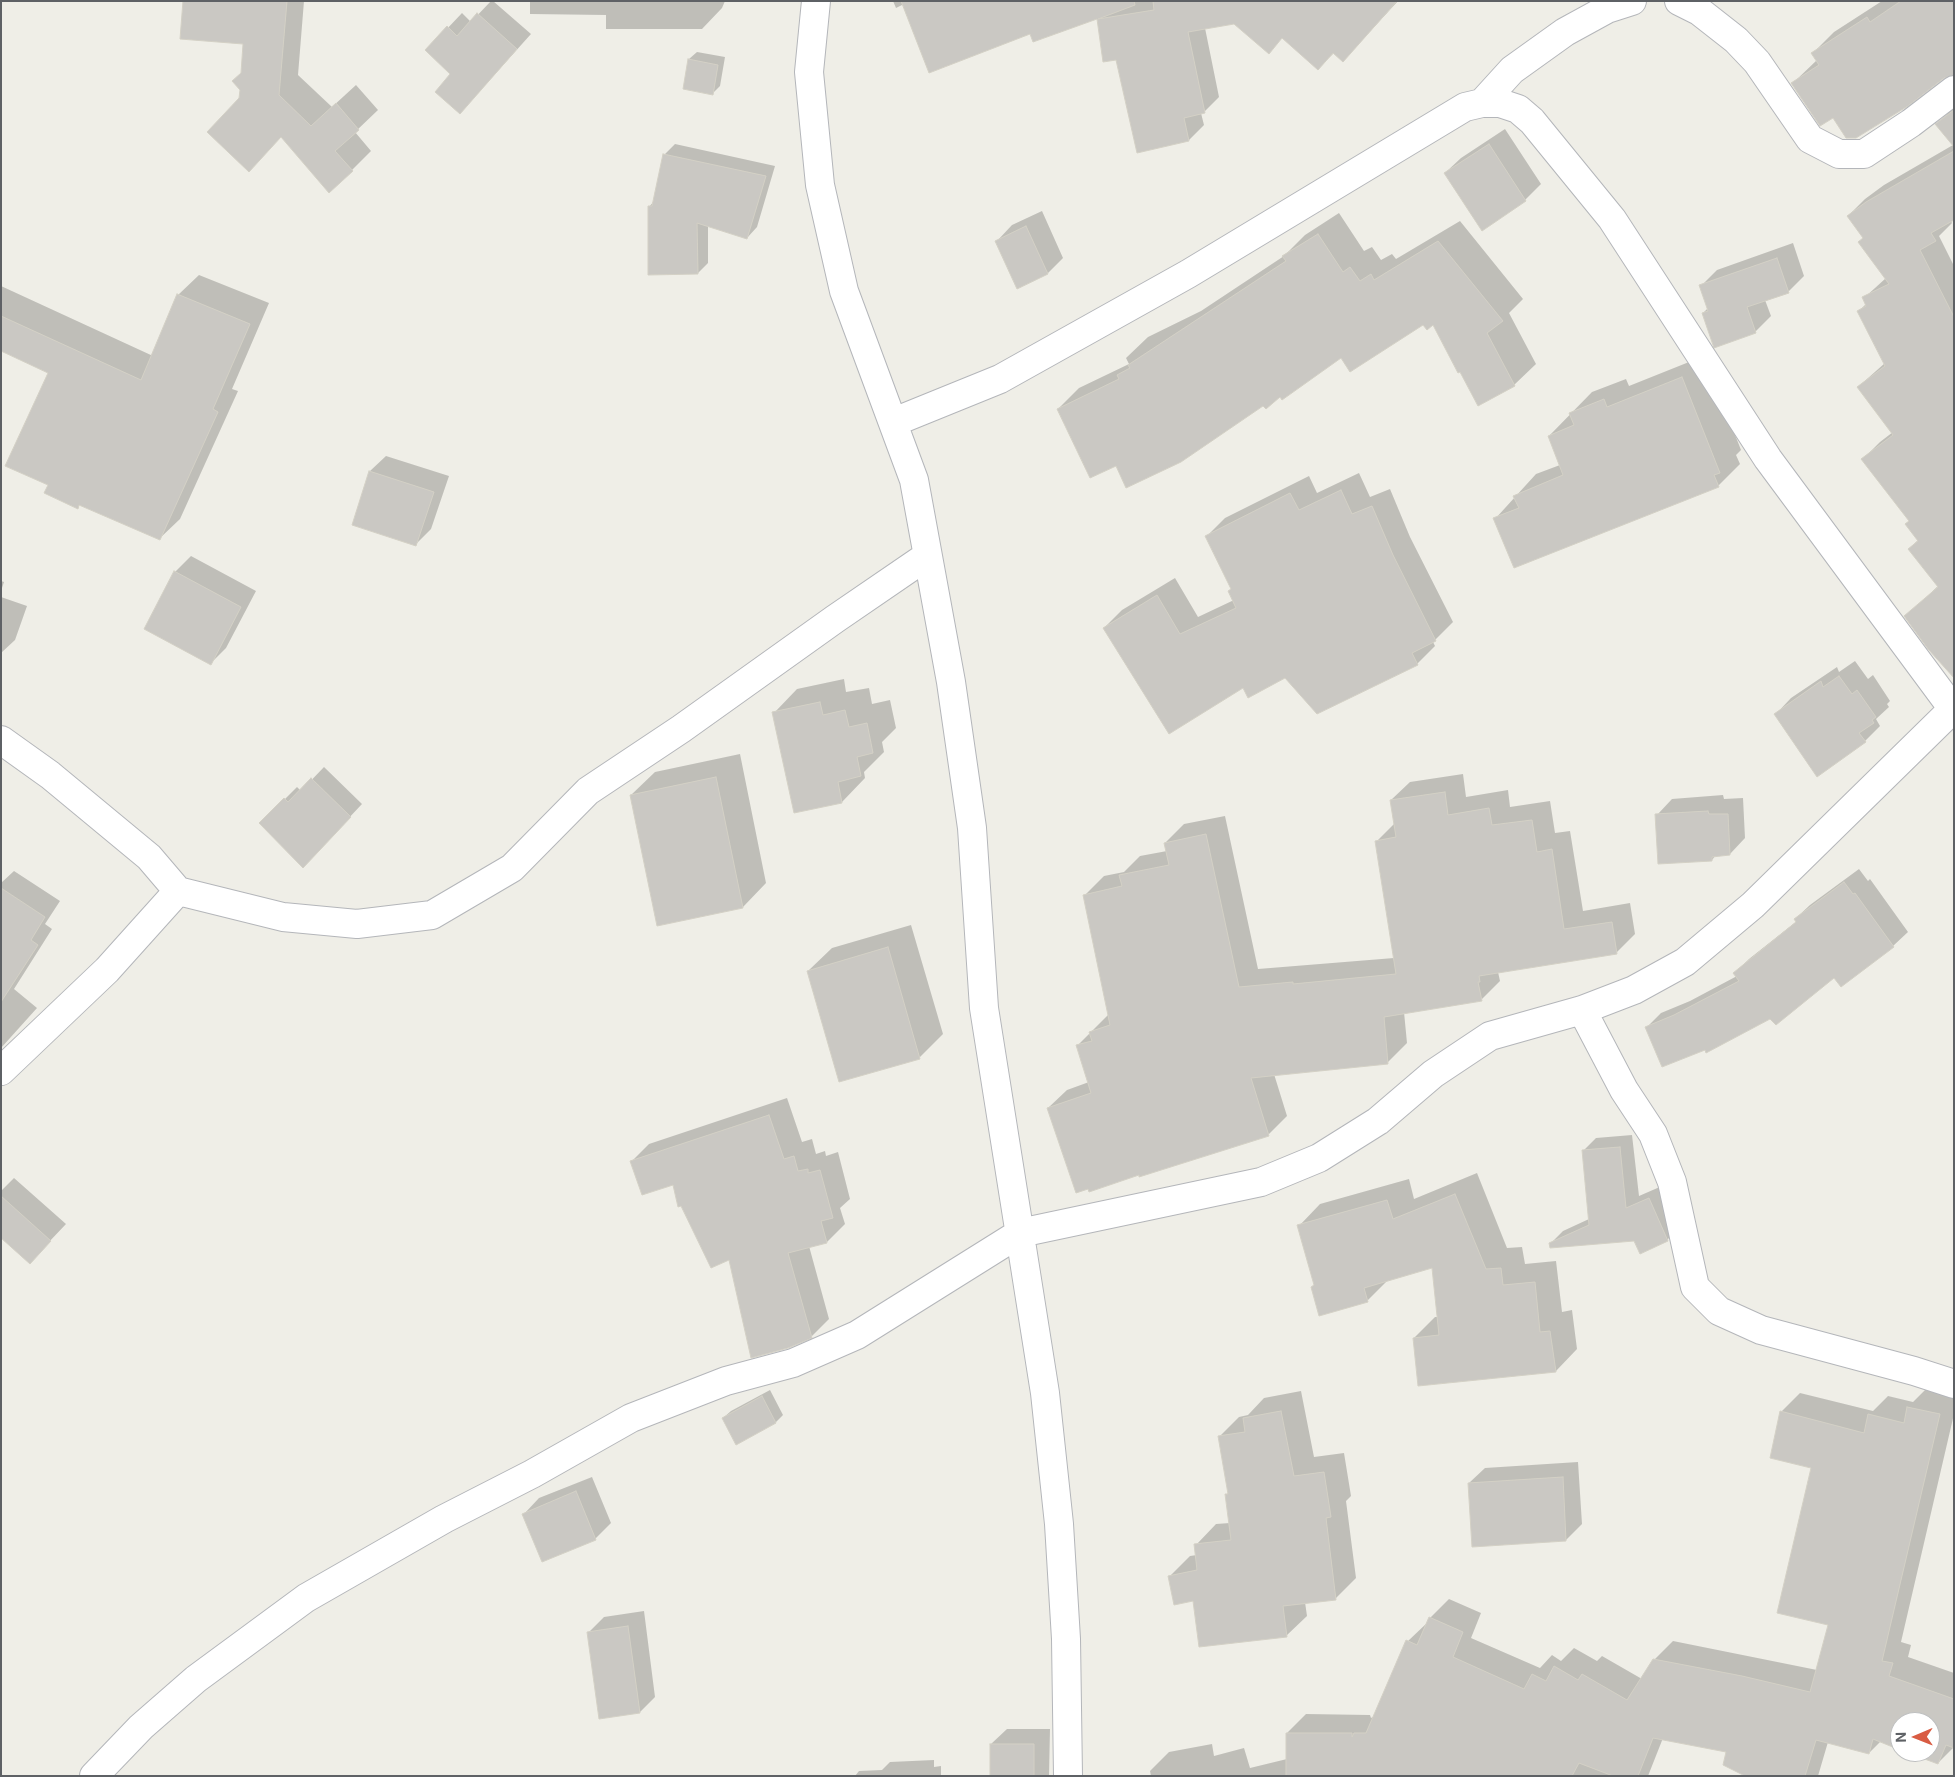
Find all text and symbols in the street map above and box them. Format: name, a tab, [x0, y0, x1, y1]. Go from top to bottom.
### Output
north arrow	[1890, 1712, 1940, 1762]
text: N	[1892, 1732, 1909, 1743]

